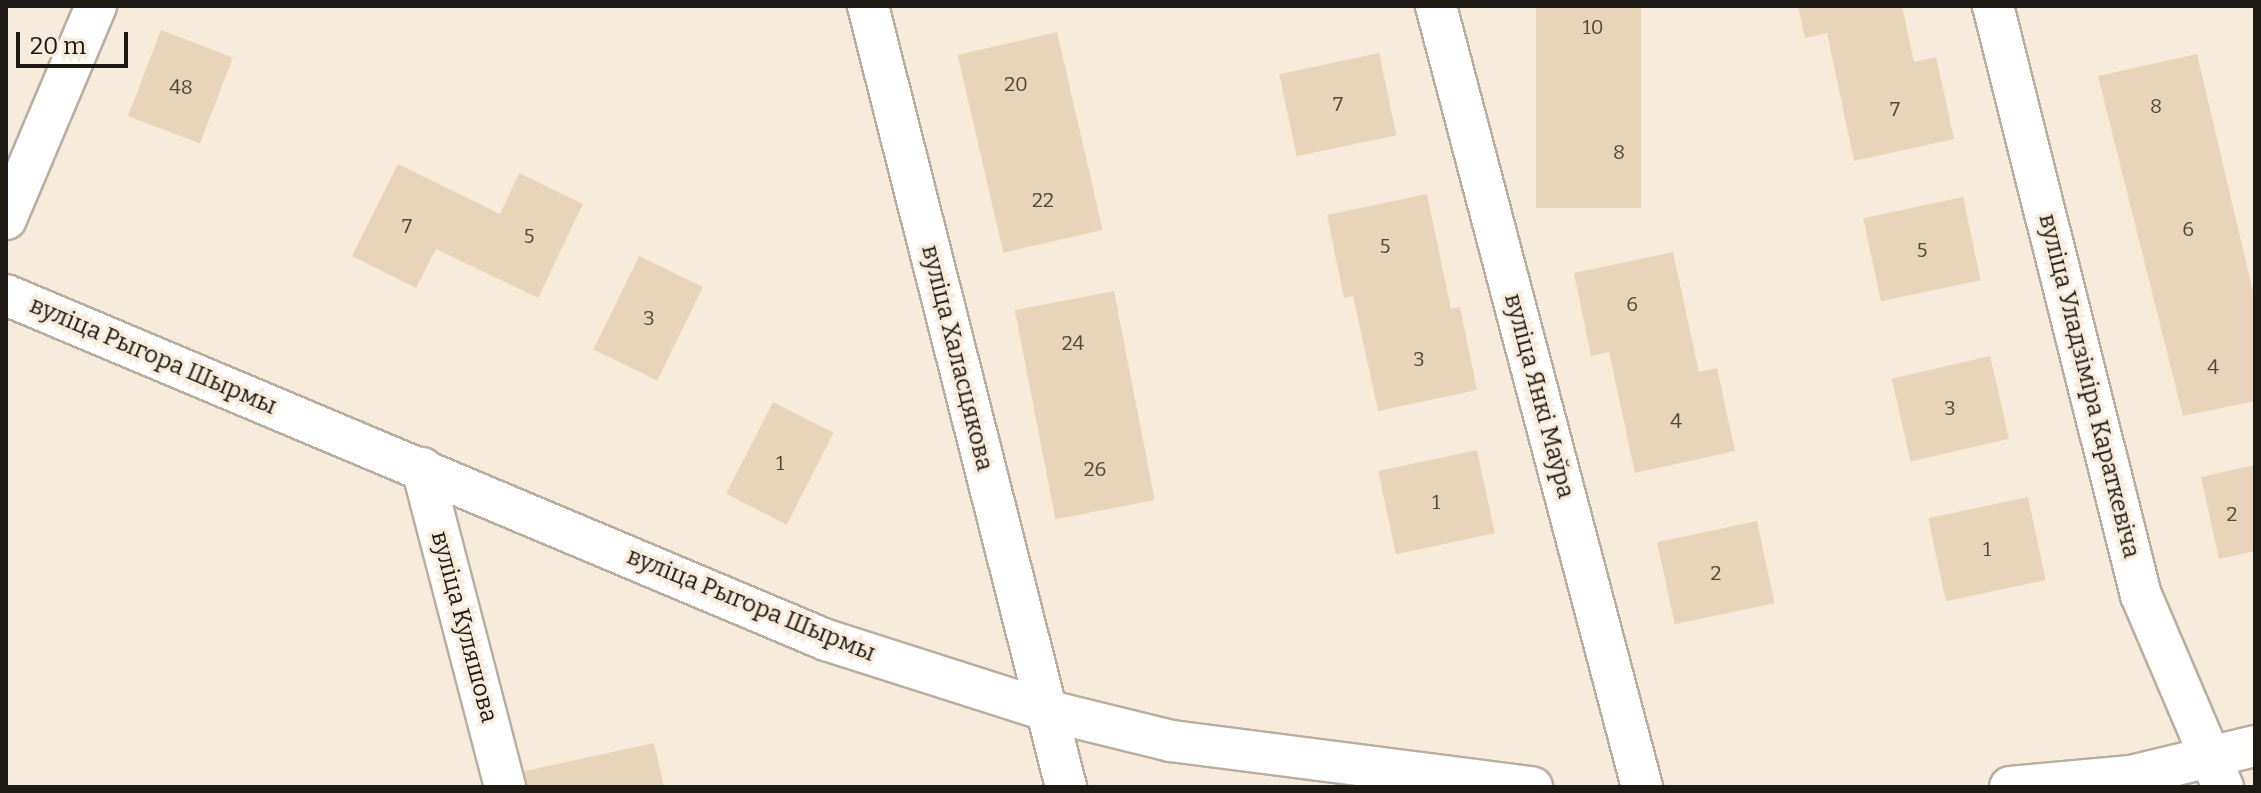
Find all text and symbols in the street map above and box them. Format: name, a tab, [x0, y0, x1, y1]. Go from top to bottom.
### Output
house number: 10	[1583, 15, 1603, 39]
scale bar	[20, 16, 132, 66]
text: 20 m	[30, 32, 86, 60]
house number: 20	[1004, 72, 1028, 96]
house number: 48	[169, 75, 193, 99]
house number: 7	[1333, 92, 1343, 116]
house number: 8	[2150, 94, 2162, 118]
house number: 7	[1890, 97, 1900, 121]
house number: 8	[1613, 140, 1625, 164]
house number: 22	[1032, 188, 1054, 212]
street label: вуліца Уладзіміра Караткевіча	[2032, 211, 2146, 561]
house number: 7	[402, 214, 412, 238]
house number: 6	[2182, 217, 2194, 241]
house number: 5	[524, 224, 534, 248]
house number: 5	[1380, 234, 1390, 258]
house number: 5	[1917, 238, 1927, 262]
street label: вуліца Халасцякова	[915, 242, 999, 474]
street label: вуліца Рыгора Шырмы	[25, 291, 281, 421]
street label: вуліца Янкі Маўра	[1498, 291, 1580, 501]
house number: 6	[1626, 292, 1638, 316]
house number: 3	[643, 306, 655, 330]
house number: 24	[1062, 331, 1084, 355]
house number: 3	[1413, 347, 1425, 371]
house number: 4	[2207, 355, 2219, 379]
house number: 3	[1944, 396, 1956, 420]
house number: 4	[1670, 409, 1682, 433]
house number: 1	[776, 451, 784, 475]
house number: 26	[1084, 457, 1106, 481]
house number: 1	[1432, 490, 1440, 514]
house number: 2	[2227, 502, 2237, 526]
street label: вуліца Куляшова	[425, 528, 503, 726]
house number: 1	[1983, 537, 1991, 561]
street label: вуліца Рыгора Шырмы	[623, 542, 879, 668]
house number: 2	[1711, 561, 1721, 585]

